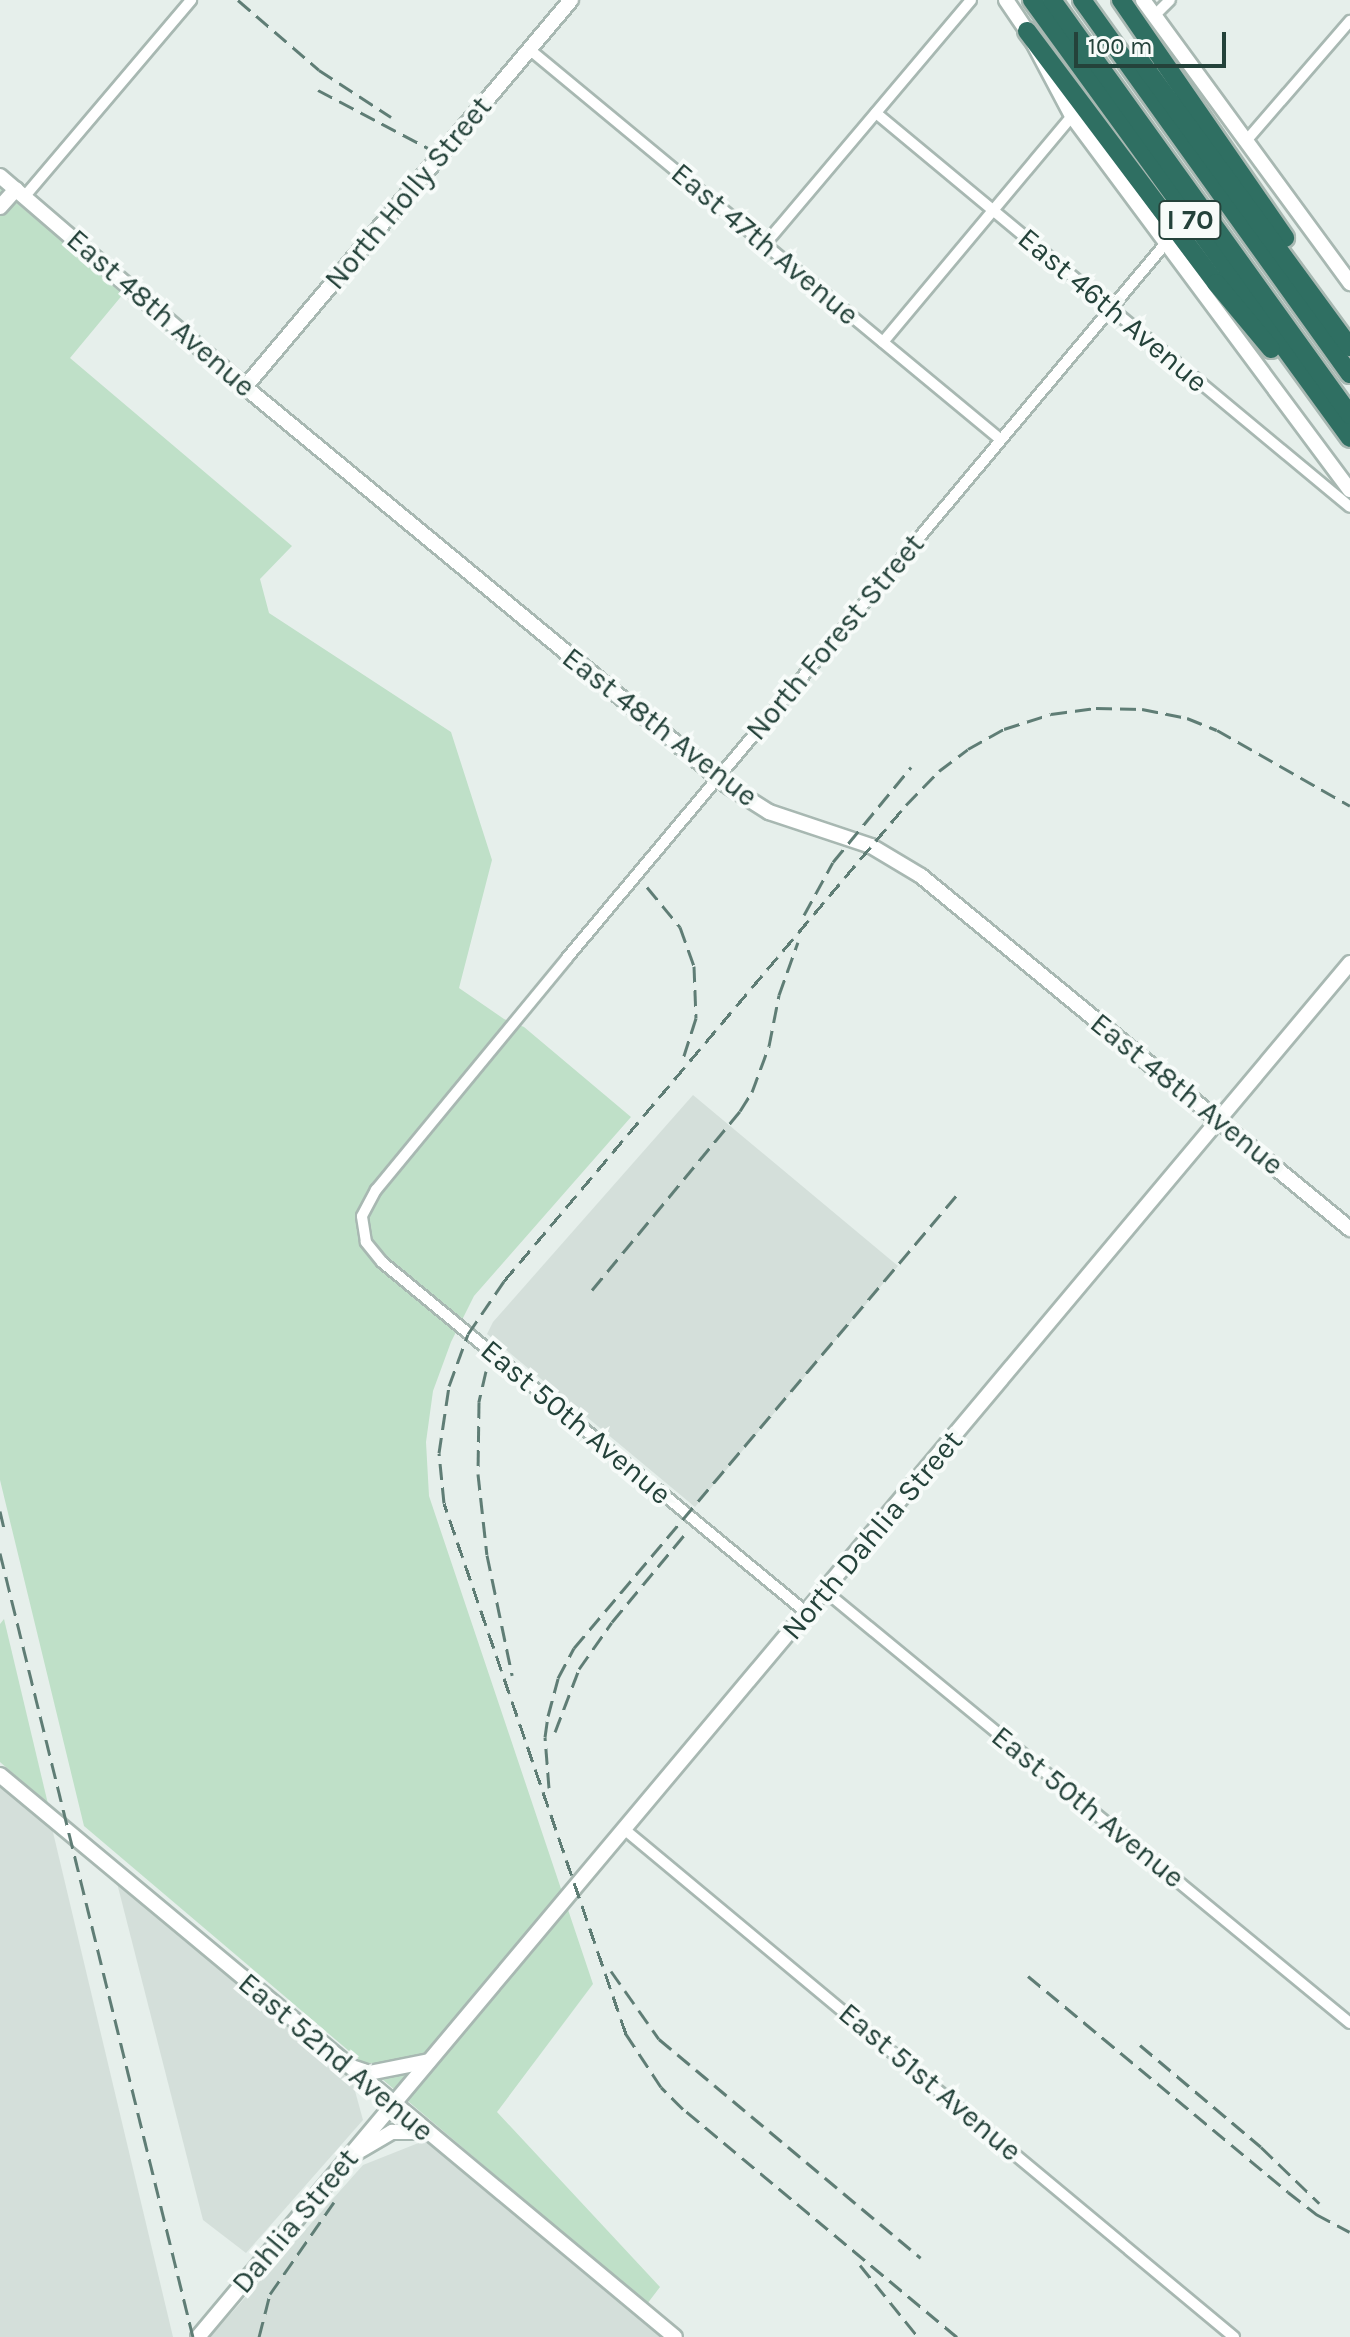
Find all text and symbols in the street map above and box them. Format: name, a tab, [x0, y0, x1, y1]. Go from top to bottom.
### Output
scale bar	[1078, 16, 1230, 66]
text: 100 m	[1088, 32, 1153, 60]
street label: North Holly Street	[317, 89, 499, 297]
street label: East 47th Avenue	[664, 155, 866, 333]
road number: I 70	[1158, 196, 1222, 244]
street label: East 46th Avenue	[1011, 220, 1215, 400]
street label: East 48th Avenue	[59, 221, 263, 405]
street label: North Forest Street	[738, 526, 932, 748]
street label: East 48th Avenue	[555, 640, 765, 814]
street label: East 48th Avenue	[1083, 1005, 1291, 1183]
street label: East 50th Avenue	[473, 1332, 679, 1512]
street label: North Dahlia Street	[774, 1423, 970, 1647]
street label: East 50th Avenue	[984, 1718, 1192, 1896]
street label: East 52nd Avenue	[231, 1965, 441, 2149]
street label: East 51st Avenue	[831, 1995, 1029, 2169]
street label: Dahlia Street	[224, 2141, 366, 2301]

